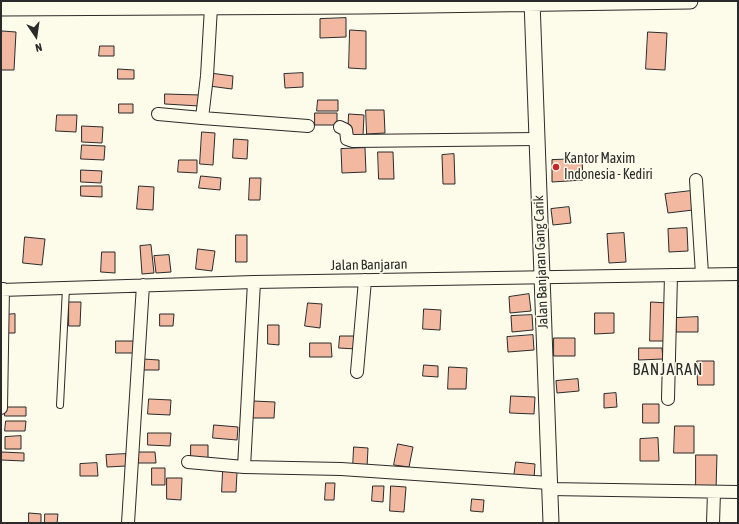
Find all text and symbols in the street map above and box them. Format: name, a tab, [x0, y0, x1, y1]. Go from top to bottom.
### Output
north arrow	[16, 16, 56, 56]
text: N	[34, 41, 43, 54]
place label: Kantor Maxim Indonesia - Kediri	[564, 151, 653, 184]
marker: Kantor Maxim Indonesia - Kediri	[551, 162, 561, 172]
street label: Jalan Banjaran Gang Carik	[530, 195, 552, 329]
street label: Jalan Banjaran	[330, 256, 408, 274]
district label: BANJARAN	[632, 360, 704, 380]

